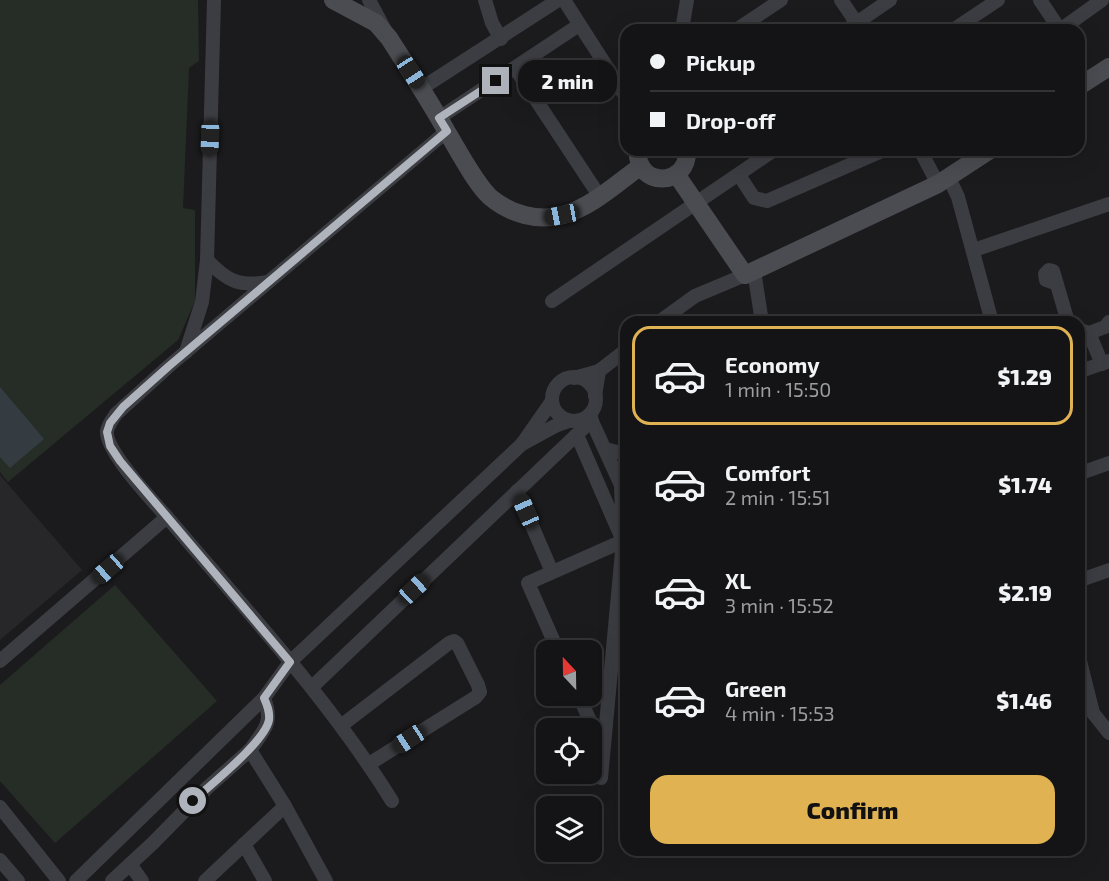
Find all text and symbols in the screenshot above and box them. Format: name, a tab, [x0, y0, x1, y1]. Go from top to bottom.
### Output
text: Pickup	[686, 49, 755, 75]
car	[394, 52, 428, 92]
callout: 2 min	[517, 60, 616, 102]
route end	[482, 67, 509, 94]
text: 2 min	[542, 69, 593, 93]
text: Drop-off	[686, 107, 775, 133]
car	[200, 120, 220, 156]
car	[543, 203, 581, 227]
icon: car	[653, 349, 707, 403]
text: Economy	[725, 351, 820, 377]
text: $1.29	[997, 363, 1052, 389]
text: 1 min · 15:50	[725, 377, 831, 401]
icon: car	[653, 457, 707, 511]
text: Comfort	[725, 459, 810, 485]
text: $1.74	[998, 471, 1052, 497]
text: 2 min · 15:51	[725, 485, 831, 509]
car	[510, 491, 542, 531]
car	[89, 550, 127, 588]
icon: car	[653, 565, 707, 619]
text: XL	[725, 567, 751, 593]
car	[395, 570, 433, 608]
text: $2.19	[998, 579, 1052, 605]
text: 3 min · 15:52	[725, 593, 834, 617]
north arrow	[536, 640, 602, 706]
map controls	[536, 640, 602, 862]
icon: car	[653, 673, 707, 727]
text: Green	[725, 675, 787, 701]
text: $1.46	[996, 687, 1052, 713]
text: 4 min · 15:53	[725, 701, 835, 725]
button: locate	[536, 718, 602, 784]
car	[389, 722, 429, 756]
button: Confirm	[650, 775, 1055, 844]
route start	[179, 787, 206, 814]
button: layers	[536, 796, 602, 862]

